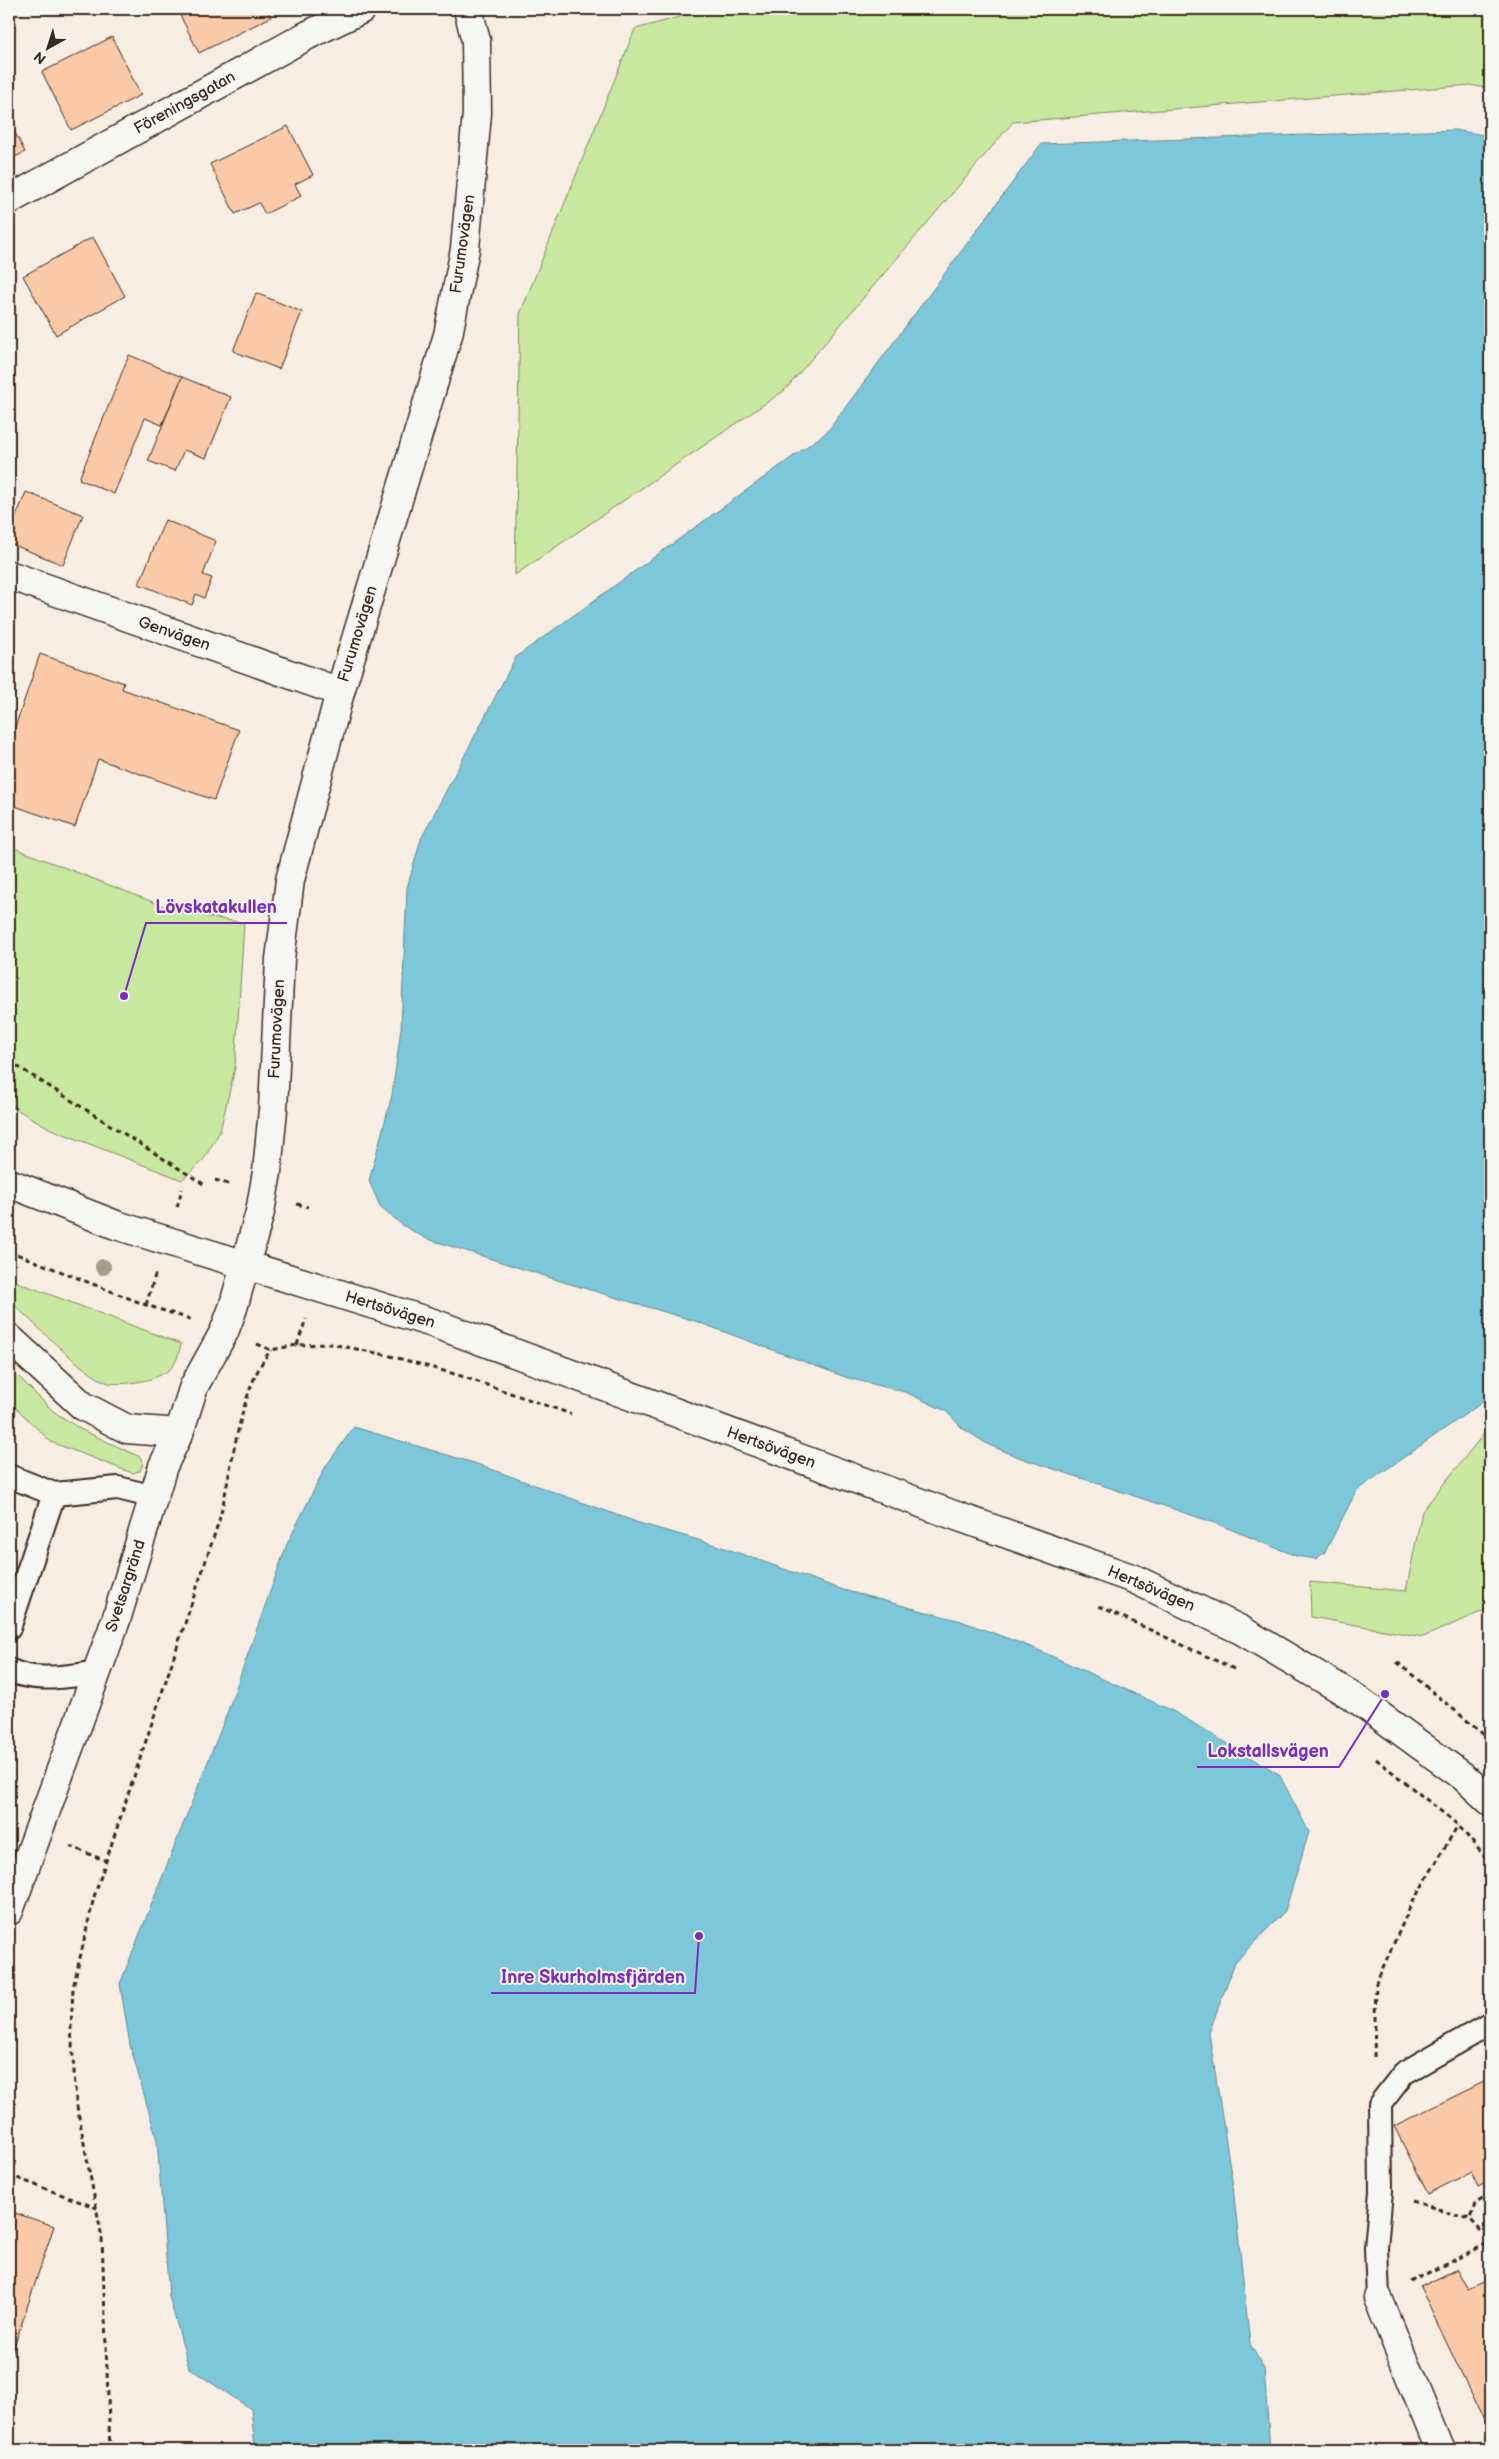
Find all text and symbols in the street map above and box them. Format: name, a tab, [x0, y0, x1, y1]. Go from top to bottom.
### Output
north arrow	[22, 22, 72, 72]
text: N	[31, 48, 50, 68]
street label: Föreningsgatan	[131, 67, 239, 139]
street label: Furumovägen	[447, 193, 479, 295]
street label: Furumovägen	[334, 584, 382, 684]
street label: Genvägen	[136, 613, 212, 655]
callout: Lövskatakullen	[146, 890, 287, 923]
text: Lövskatakullen	[155, 897, 277, 918]
street label: Furumovägen	[265, 979, 289, 1079]
street label: Hertsövägen	[343, 1287, 437, 1333]
street label: Hertsövägen	[724, 1423, 818, 1473]
street label: Svetsargränd	[102, 1538, 150, 1634]
street label: Hertsövägen	[1104, 1562, 1198, 1616]
callout: Lokstallsvägen	[1197, 1734, 1339, 1767]
text: Lokstallsvägen	[1207, 1741, 1329, 1762]
callout: Inre Skurholmsfjärden	[491, 1960, 695, 1993]
text: Inre Skurholmsfjärden	[501, 1967, 685, 1988]

